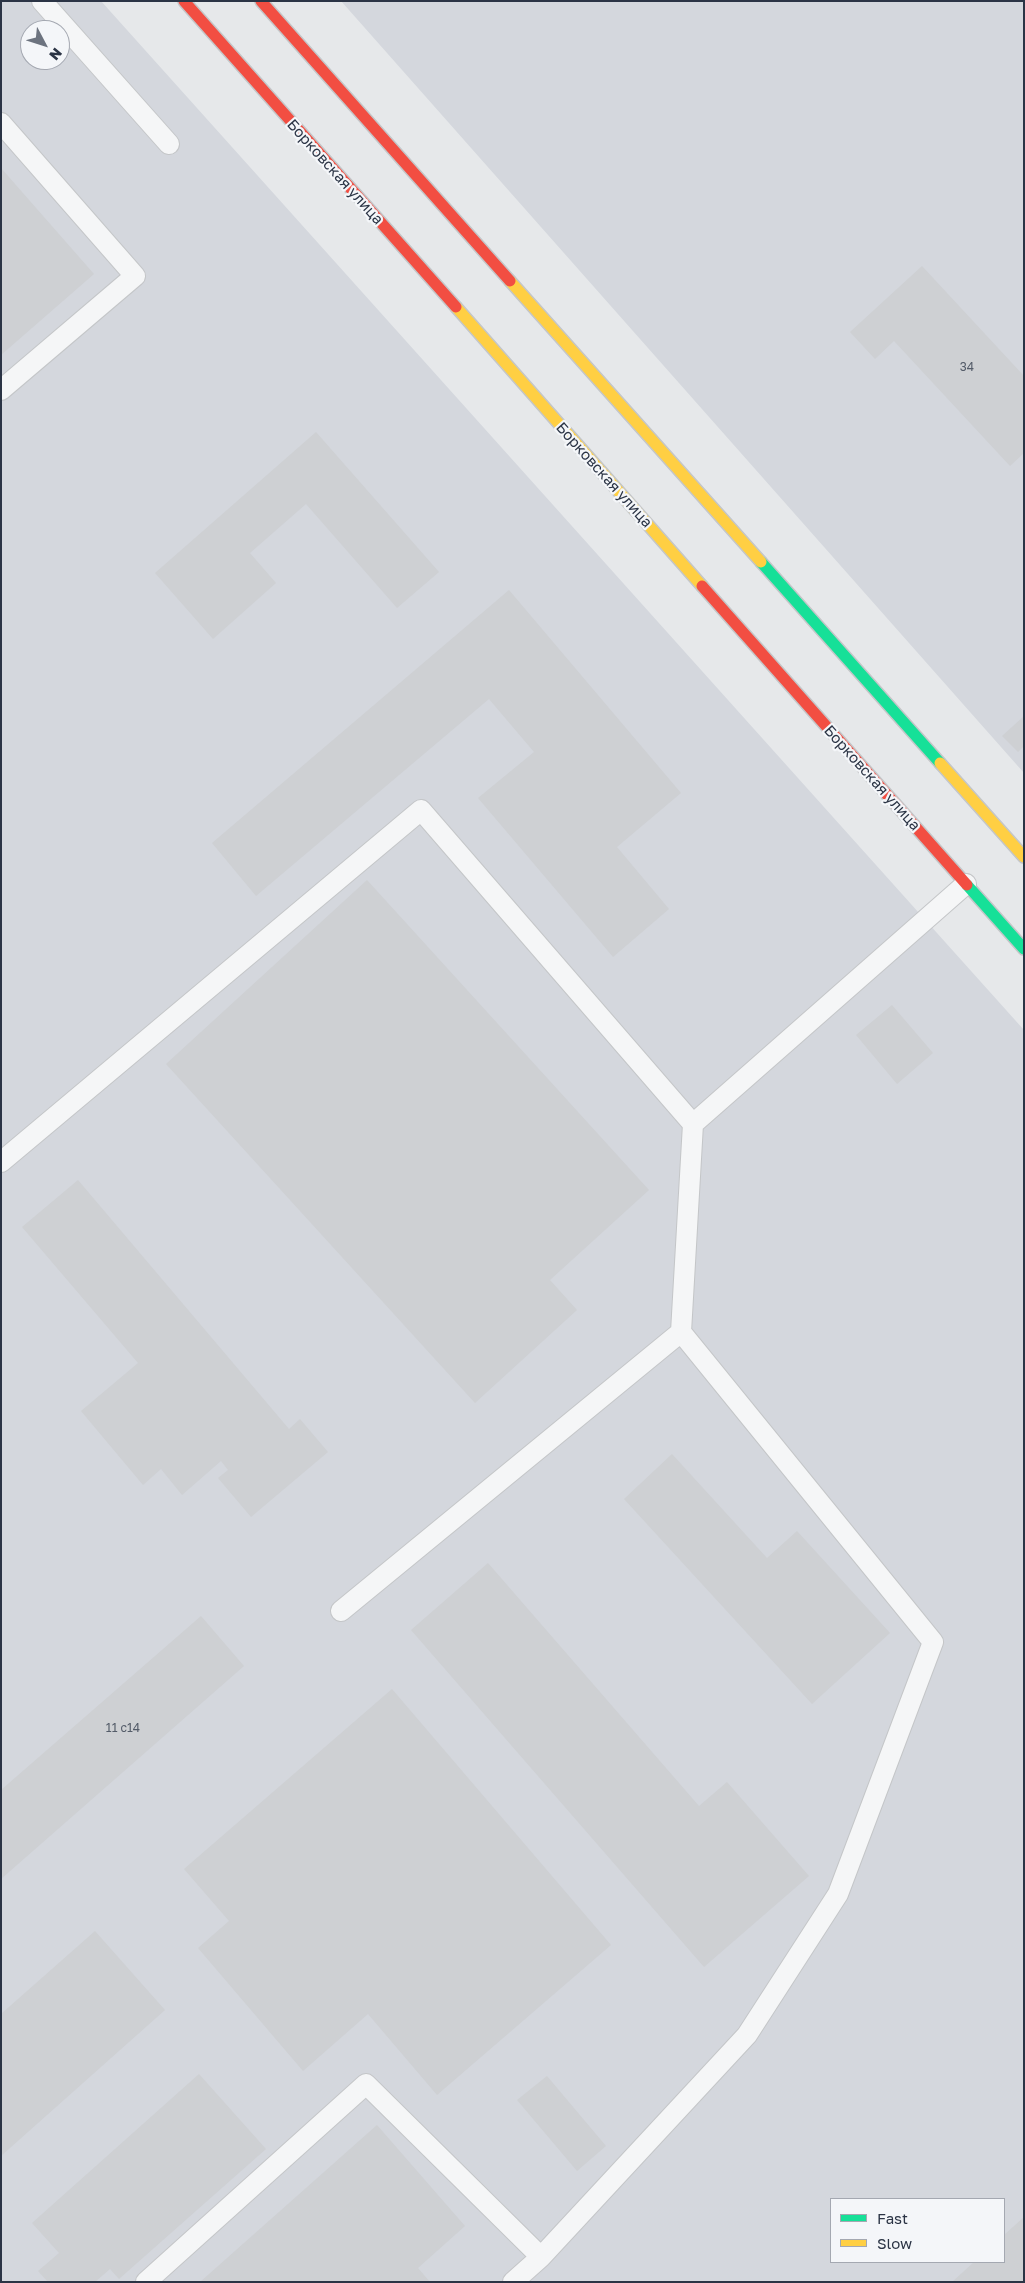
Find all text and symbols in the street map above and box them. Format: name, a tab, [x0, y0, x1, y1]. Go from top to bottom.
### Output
north arrow	[20, 20, 70, 70]
text: N	[46, 45, 66, 64]
street label: Борковская улица	[283, 116, 387, 228]
house number: 34	[960, 360, 974, 374]
street label: Борковская улица	[552, 419, 656, 531]
street label: Борковская улица	[820, 722, 924, 834]
house number: 11 с14	[106, 1721, 140, 1735]
legend	[830, 2198, 1005, 2263]
text: Fast	[877, 2209, 908, 2227]
text: Slow	[877, 2234, 912, 2252]

